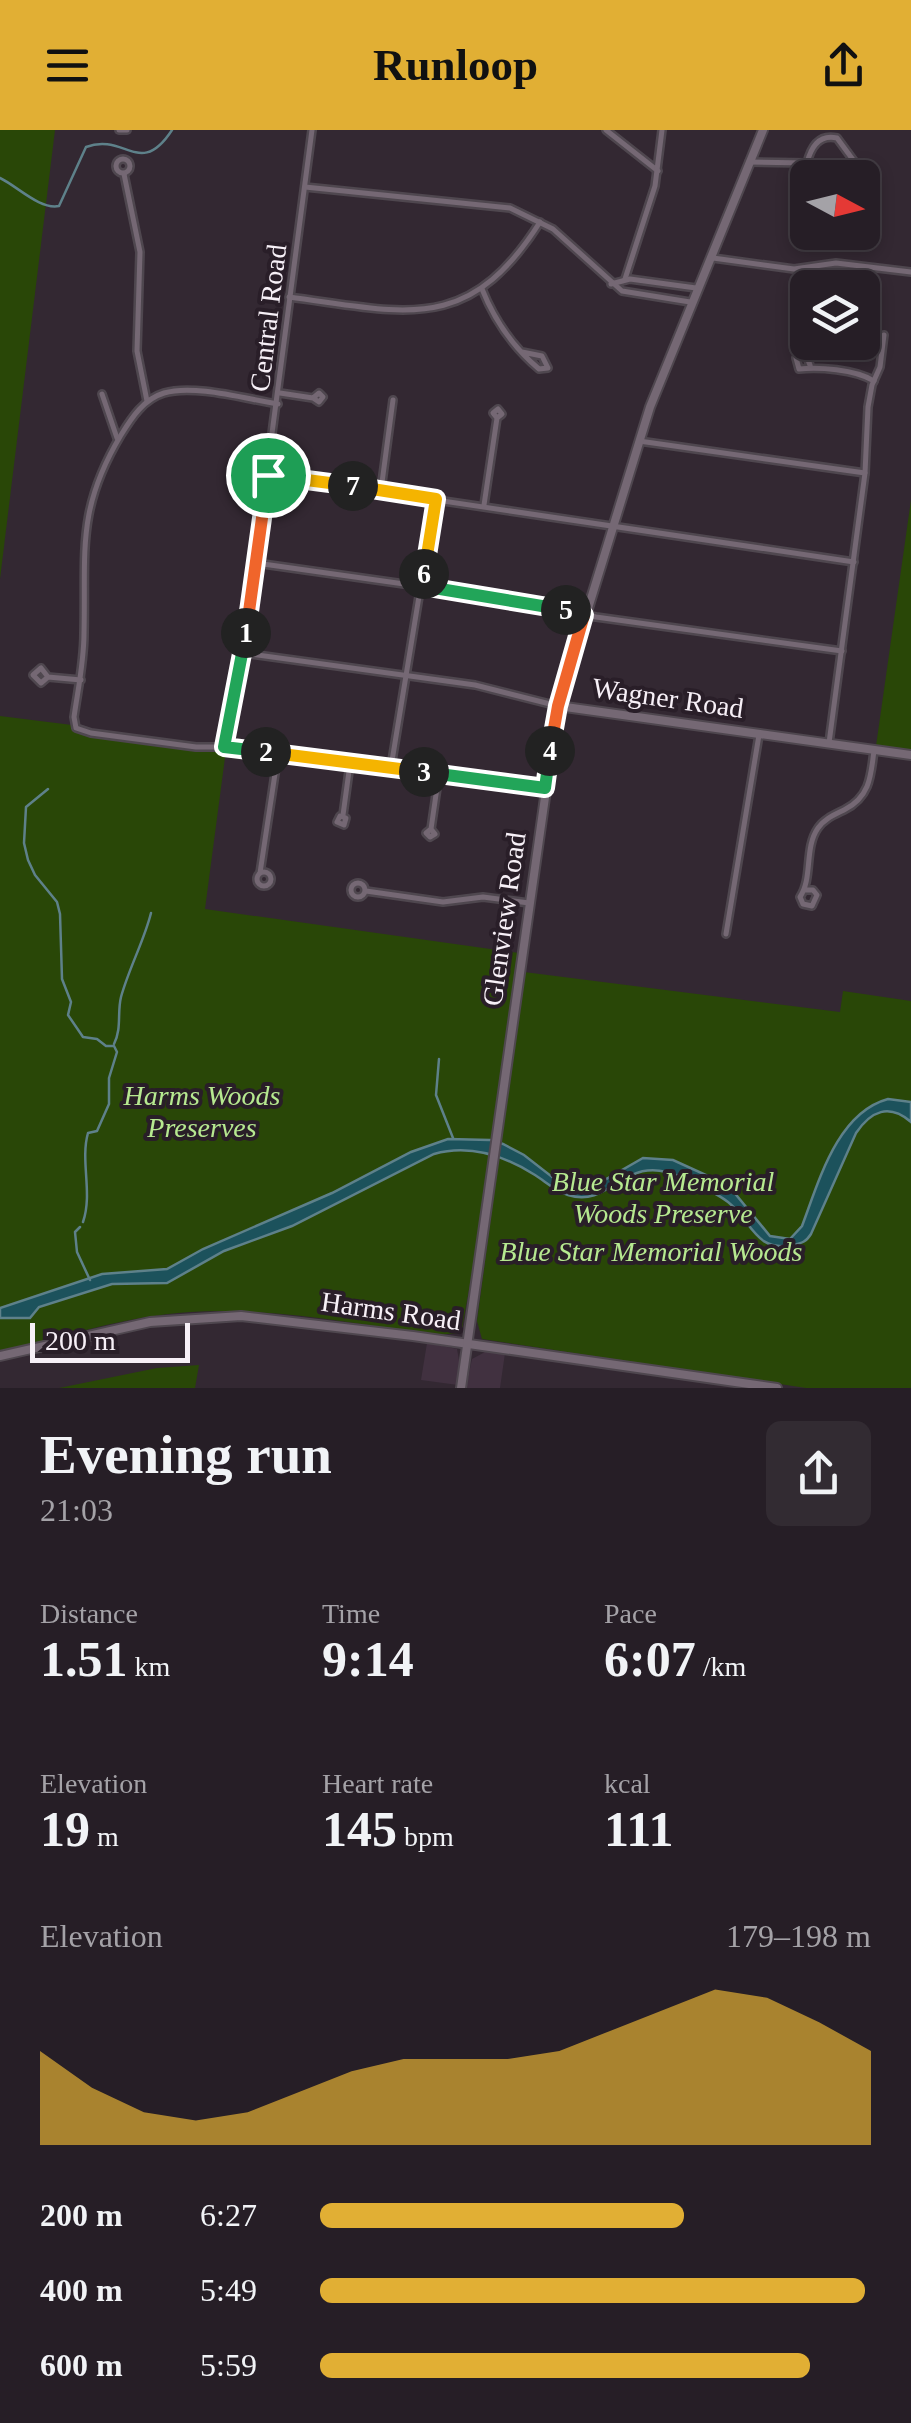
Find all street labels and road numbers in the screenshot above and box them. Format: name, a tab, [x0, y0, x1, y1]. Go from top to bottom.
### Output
street label: Central Road	[244, 242, 292, 394]
street label: Wagner Road	[590, 672, 746, 724]
street label: Glenview Road	[476, 830, 532, 1008]
street label: Harms Road	[319, 1286, 463, 1336]

